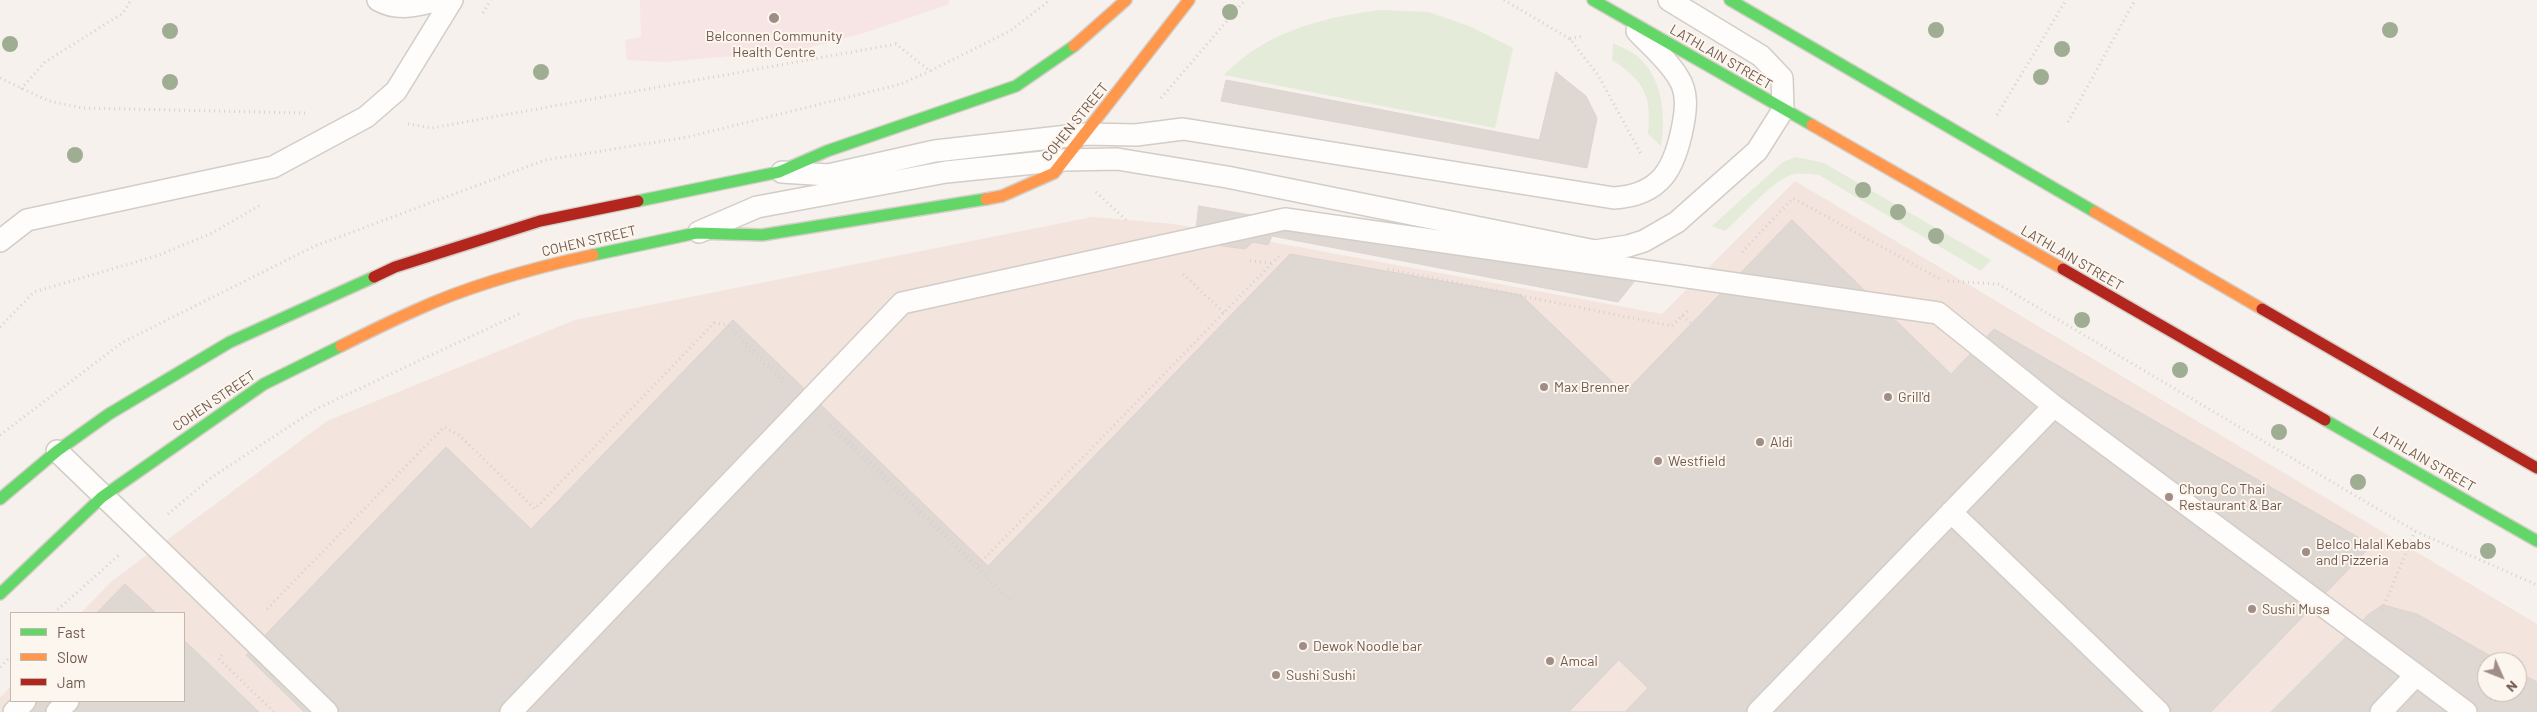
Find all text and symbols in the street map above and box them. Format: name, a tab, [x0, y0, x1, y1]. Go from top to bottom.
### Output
marker: Belconnen Community Health Centre	[767, 11, 781, 25]
street label: LATHLAIN STREET	[1667, 21, 1775, 93]
place label: Belconnen Community Health Centre	[706, 28, 842, 60]
street label: COHEN STREET	[1038, 79, 1112, 165]
street label: COHEN STREET	[540, 222, 638, 260]
street label: LATHLAIN STREET	[2018, 222, 2126, 294]
street label: COHEN STREET	[169, 367, 259, 435]
place label: Max Brenner	[1554, 379, 1629, 395]
marker: Max Brenner	[1538, 381, 1550, 393]
place label: Grill'd	[1898, 389, 1930, 405]
marker: Grill'd	[1882, 391, 1894, 403]
street label: LATHLAIN STREET	[2370, 423, 2478, 495]
place label: Aldi	[1770, 434, 1793, 450]
marker: Aldi	[1754, 436, 1766, 448]
place label: Westfield	[1668, 453, 1726, 469]
marker: Westfield	[1652, 455, 1664, 467]
place label: Chong Co Thai Restaurant & Bar	[2179, 481, 2282, 514]
marker: Chong Co Thai Restaurant & Bar	[2163, 491, 2175, 503]
place label: Belco Halal Kebabs and Pizzeria	[2316, 536, 2431, 568]
marker: Belco Halal Kebabs and Pizzeria	[2300, 546, 2312, 558]
place label: Sushi Musa	[2262, 601, 2330, 617]
marker: Sushi Musa	[2246, 603, 2258, 615]
legend	[10, 612, 185, 702]
text: Fast	[57, 623, 85, 641]
place label: Dewok Noodle bar	[1313, 638, 1422, 654]
marker: Dewok Noodle bar	[1297, 640, 1309, 652]
text: Slow	[57, 648, 88, 666]
north arrow	[2477, 652, 2527, 702]
place label: Amcal	[1560, 653, 1598, 669]
marker: Amcal	[1544, 655, 1556, 667]
place label: Sushi Sushi	[1286, 667, 1356, 683]
marker: Sushi Sushi	[1270, 669, 1282, 681]
text: Jam	[57, 673, 86, 691]
text: N	[2503, 678, 2522, 696]

